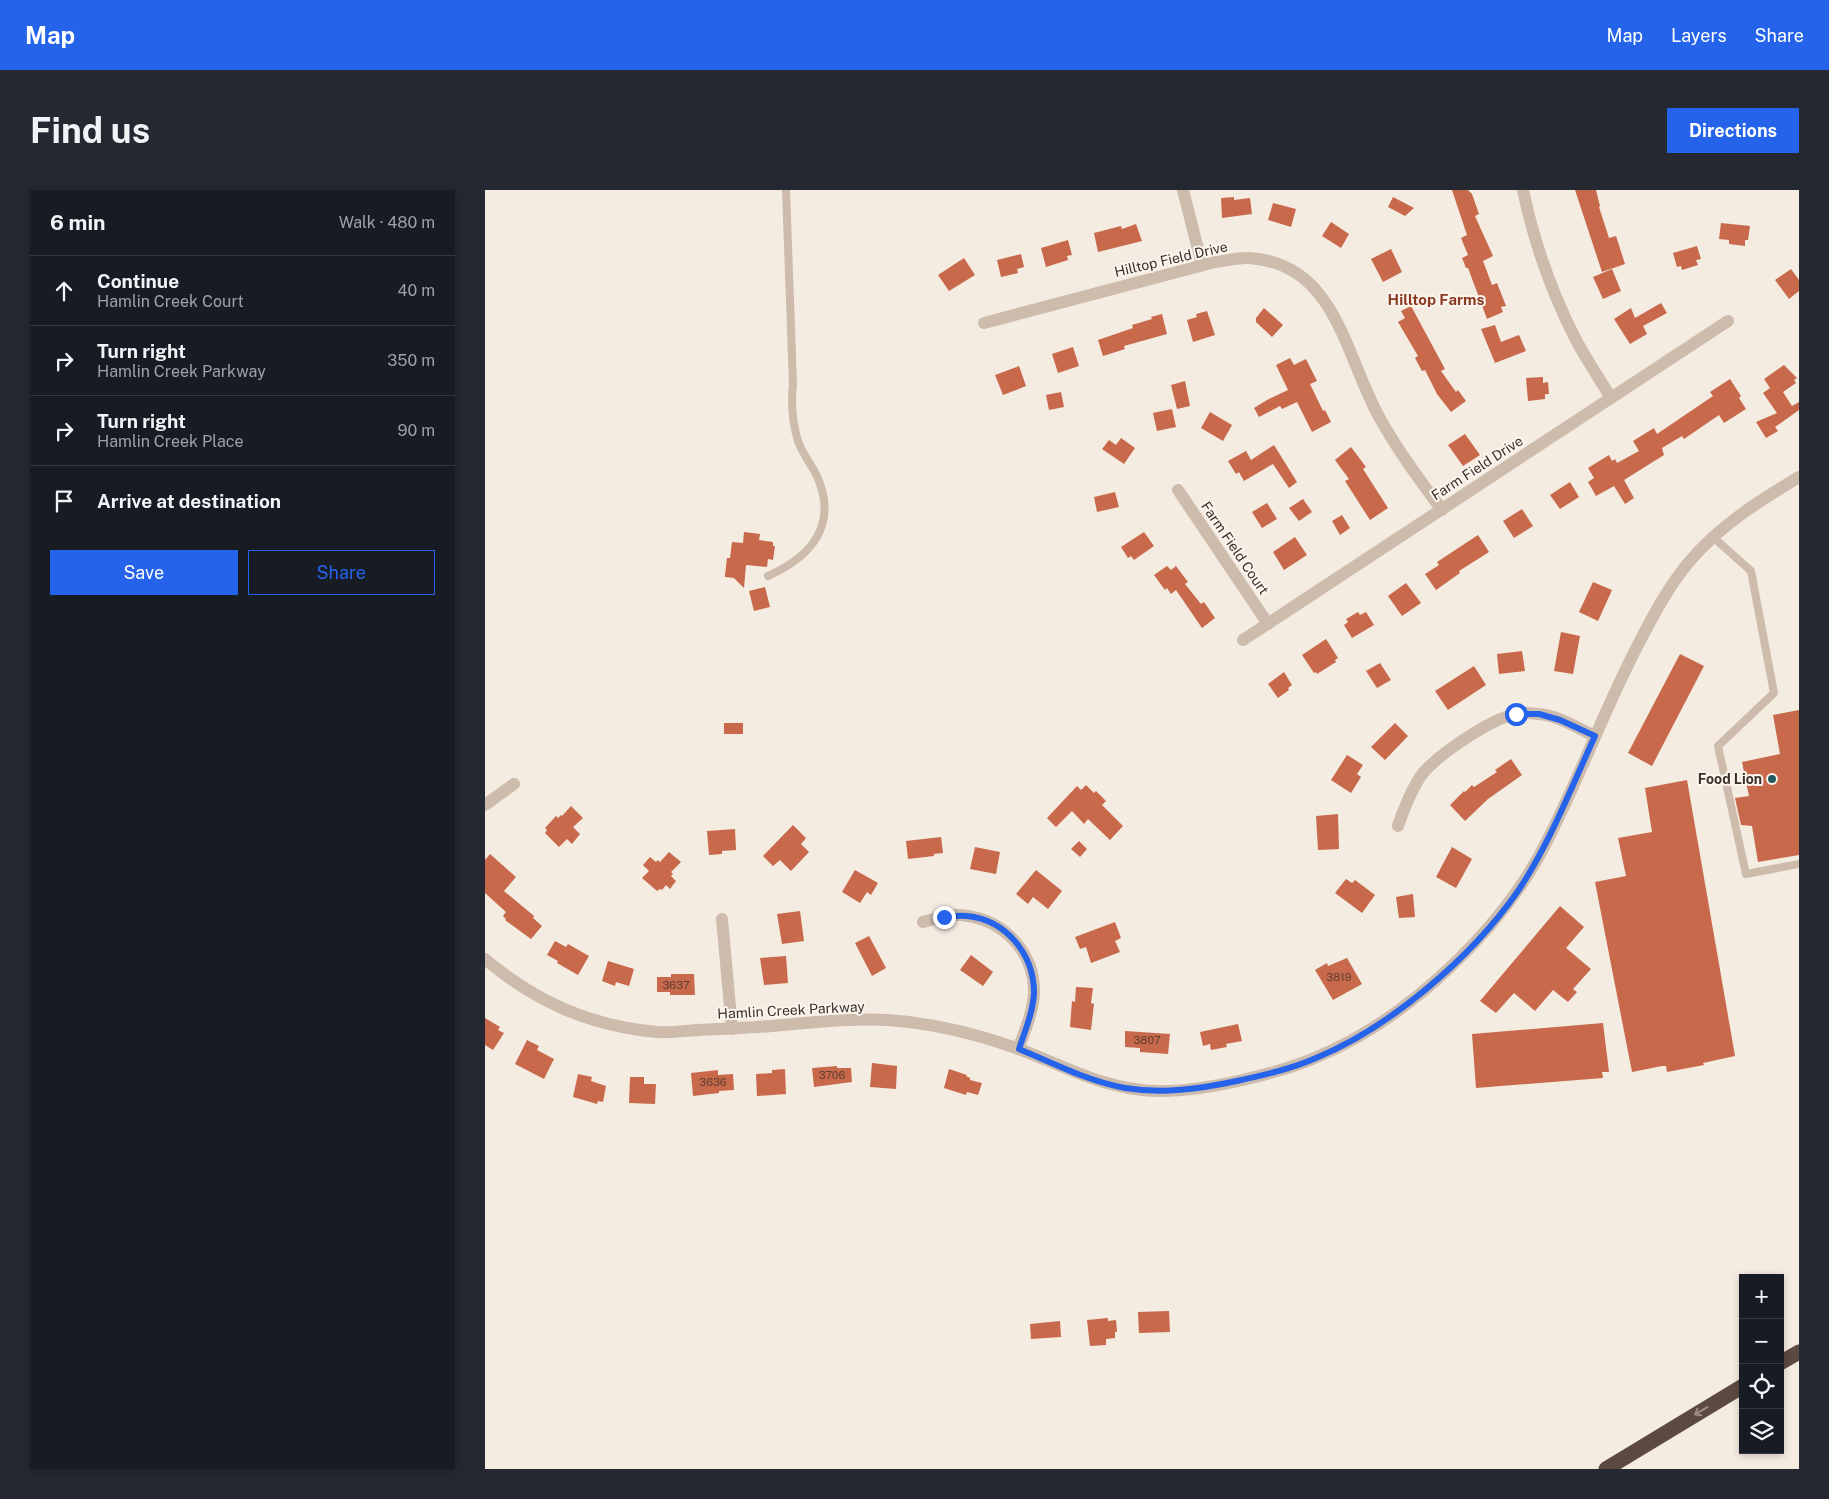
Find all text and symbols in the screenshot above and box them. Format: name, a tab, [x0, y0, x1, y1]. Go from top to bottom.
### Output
text: Map	[25, 21, 75, 49]
text: Map	[1607, 25, 1643, 46]
text: Layers	[1671, 25, 1727, 46]
text: Share	[1755, 25, 1804, 46]
button: Directions	[1667, 108, 1799, 153]
text: Find us	[30, 110, 150, 151]
text: 6 min	[50, 210, 106, 235]
text: Walk · 480 m	[339, 213, 435, 232]
street label: Hilltop Field Drive	[1113, 238, 1229, 280]
text: Continue	[97, 270, 179, 292]
icon: ahead	[50, 277, 78, 305]
text: 40 m	[397, 281, 435, 300]
district label: Hilltop Farms	[1388, 291, 1484, 308]
text: Hamlin Creek Court	[97, 292, 244, 311]
text: Turn right	[97, 340, 186, 362]
icon: right	[50, 347, 78, 375]
text: 350 m	[387, 351, 435, 370]
text: Hamlin Creek Parkway	[97, 362, 266, 381]
text: Turn right	[97, 410, 186, 432]
icon: right	[50, 417, 78, 445]
text: 90 m	[398, 421, 435, 440]
text: Hamlin Creek Place	[97, 432, 244, 451]
street label: Farm Field Drive	[1428, 432, 1526, 504]
icon: arrive	[50, 487, 78, 515]
text: Arrive at destination	[97, 490, 281, 512]
street label: Farm Field Court	[1198, 498, 1272, 598]
button: Save	[50, 550, 238, 595]
button: Share	[248, 550, 435, 595]
route start	[1505, 703, 1528, 726]
place label: Food Lion	[1698, 771, 1762, 787]
marker: Food Lion	[1766, 773, 1778, 785]
route end	[933, 906, 956, 929]
house number: 3819	[1326, 971, 1352, 983]
house number: 3637	[663, 979, 690, 991]
street label: Hamlin Creek Parkway	[717, 998, 866, 1022]
house number: 3807	[1133, 1034, 1161, 1046]
house number: 3706	[819, 1069, 845, 1081]
house number: 3636	[699, 1076, 727, 1088]
map controls	[1739, 1274, 1784, 1454]
button: +	[1739, 1274, 1784, 1319]
button: −	[1739, 1319, 1784, 1364]
button: locate	[1739, 1364, 1784, 1409]
one-way arrow	[1695, 1407, 1709, 1417]
button: layers	[1739, 1409, 1784, 1454]

